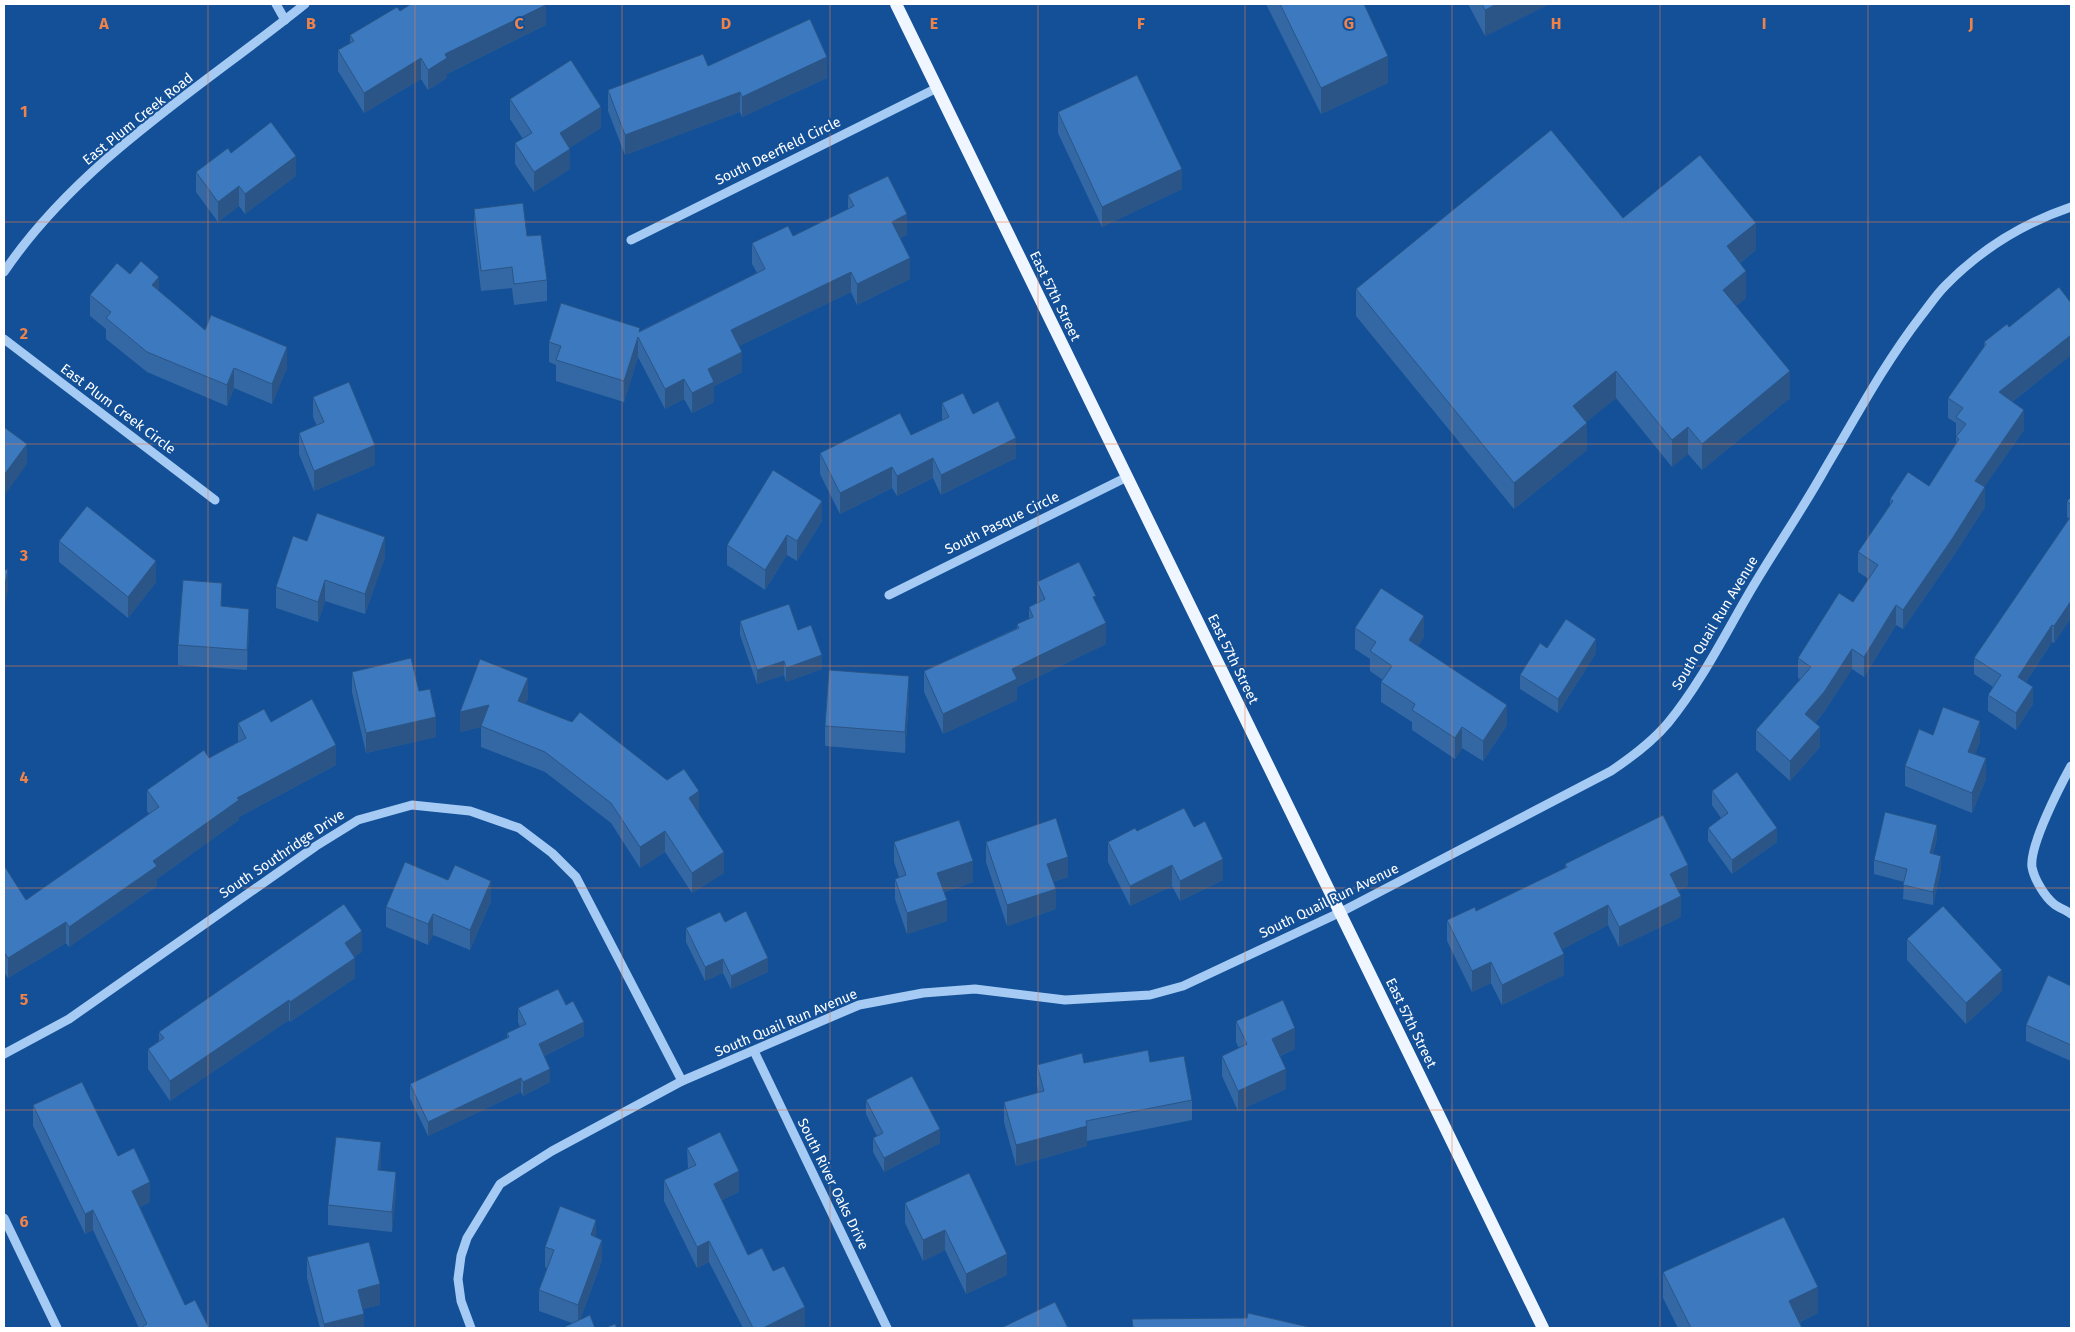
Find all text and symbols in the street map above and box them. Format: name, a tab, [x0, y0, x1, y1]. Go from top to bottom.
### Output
text: A	[98, 14, 109, 33]
text: B	[306, 14, 316, 33]
text: C	[514, 14, 524, 33]
text: D	[721, 14, 731, 33]
text: E	[930, 14, 938, 33]
text: F	[1137, 14, 1145, 33]
text: G	[1344, 14, 1354, 33]
text: H	[1551, 14, 1561, 33]
text: I	[1762, 14, 1766, 33]
text: J	[1967, 14, 1974, 33]
street label: East Plum Creek Road	[79, 69, 197, 169]
text: 1	[20, 102, 28, 121]
street label: South Deerfield Circle	[712, 113, 844, 189]
street label: East 57th Street	[1026, 248, 1085, 345]
text: 2	[20, 324, 28, 343]
street label: East Plum Creek Circle	[57, 360, 179, 458]
street label: South Pasque Circle	[942, 488, 1062, 558]
text: 3	[19, 546, 28, 565]
street label: South Quail Run Avenue	[1668, 553, 1762, 693]
street label: East 57th Street	[1204, 611, 1263, 708]
text: 4	[19, 768, 29, 787]
street label: South Southridge Drive	[216, 806, 348, 902]
street label: South Quail Run Avenue	[1256, 860, 1402, 942]
street label: East 57th Street	[1382, 975, 1441, 1072]
street label: South Quail Run Avenue	[712, 985, 860, 1061]
text: 5	[20, 990, 29, 1009]
street label: South River Oaks Drive	[794, 1115, 872, 1253]
text: 6	[19, 1212, 29, 1231]

